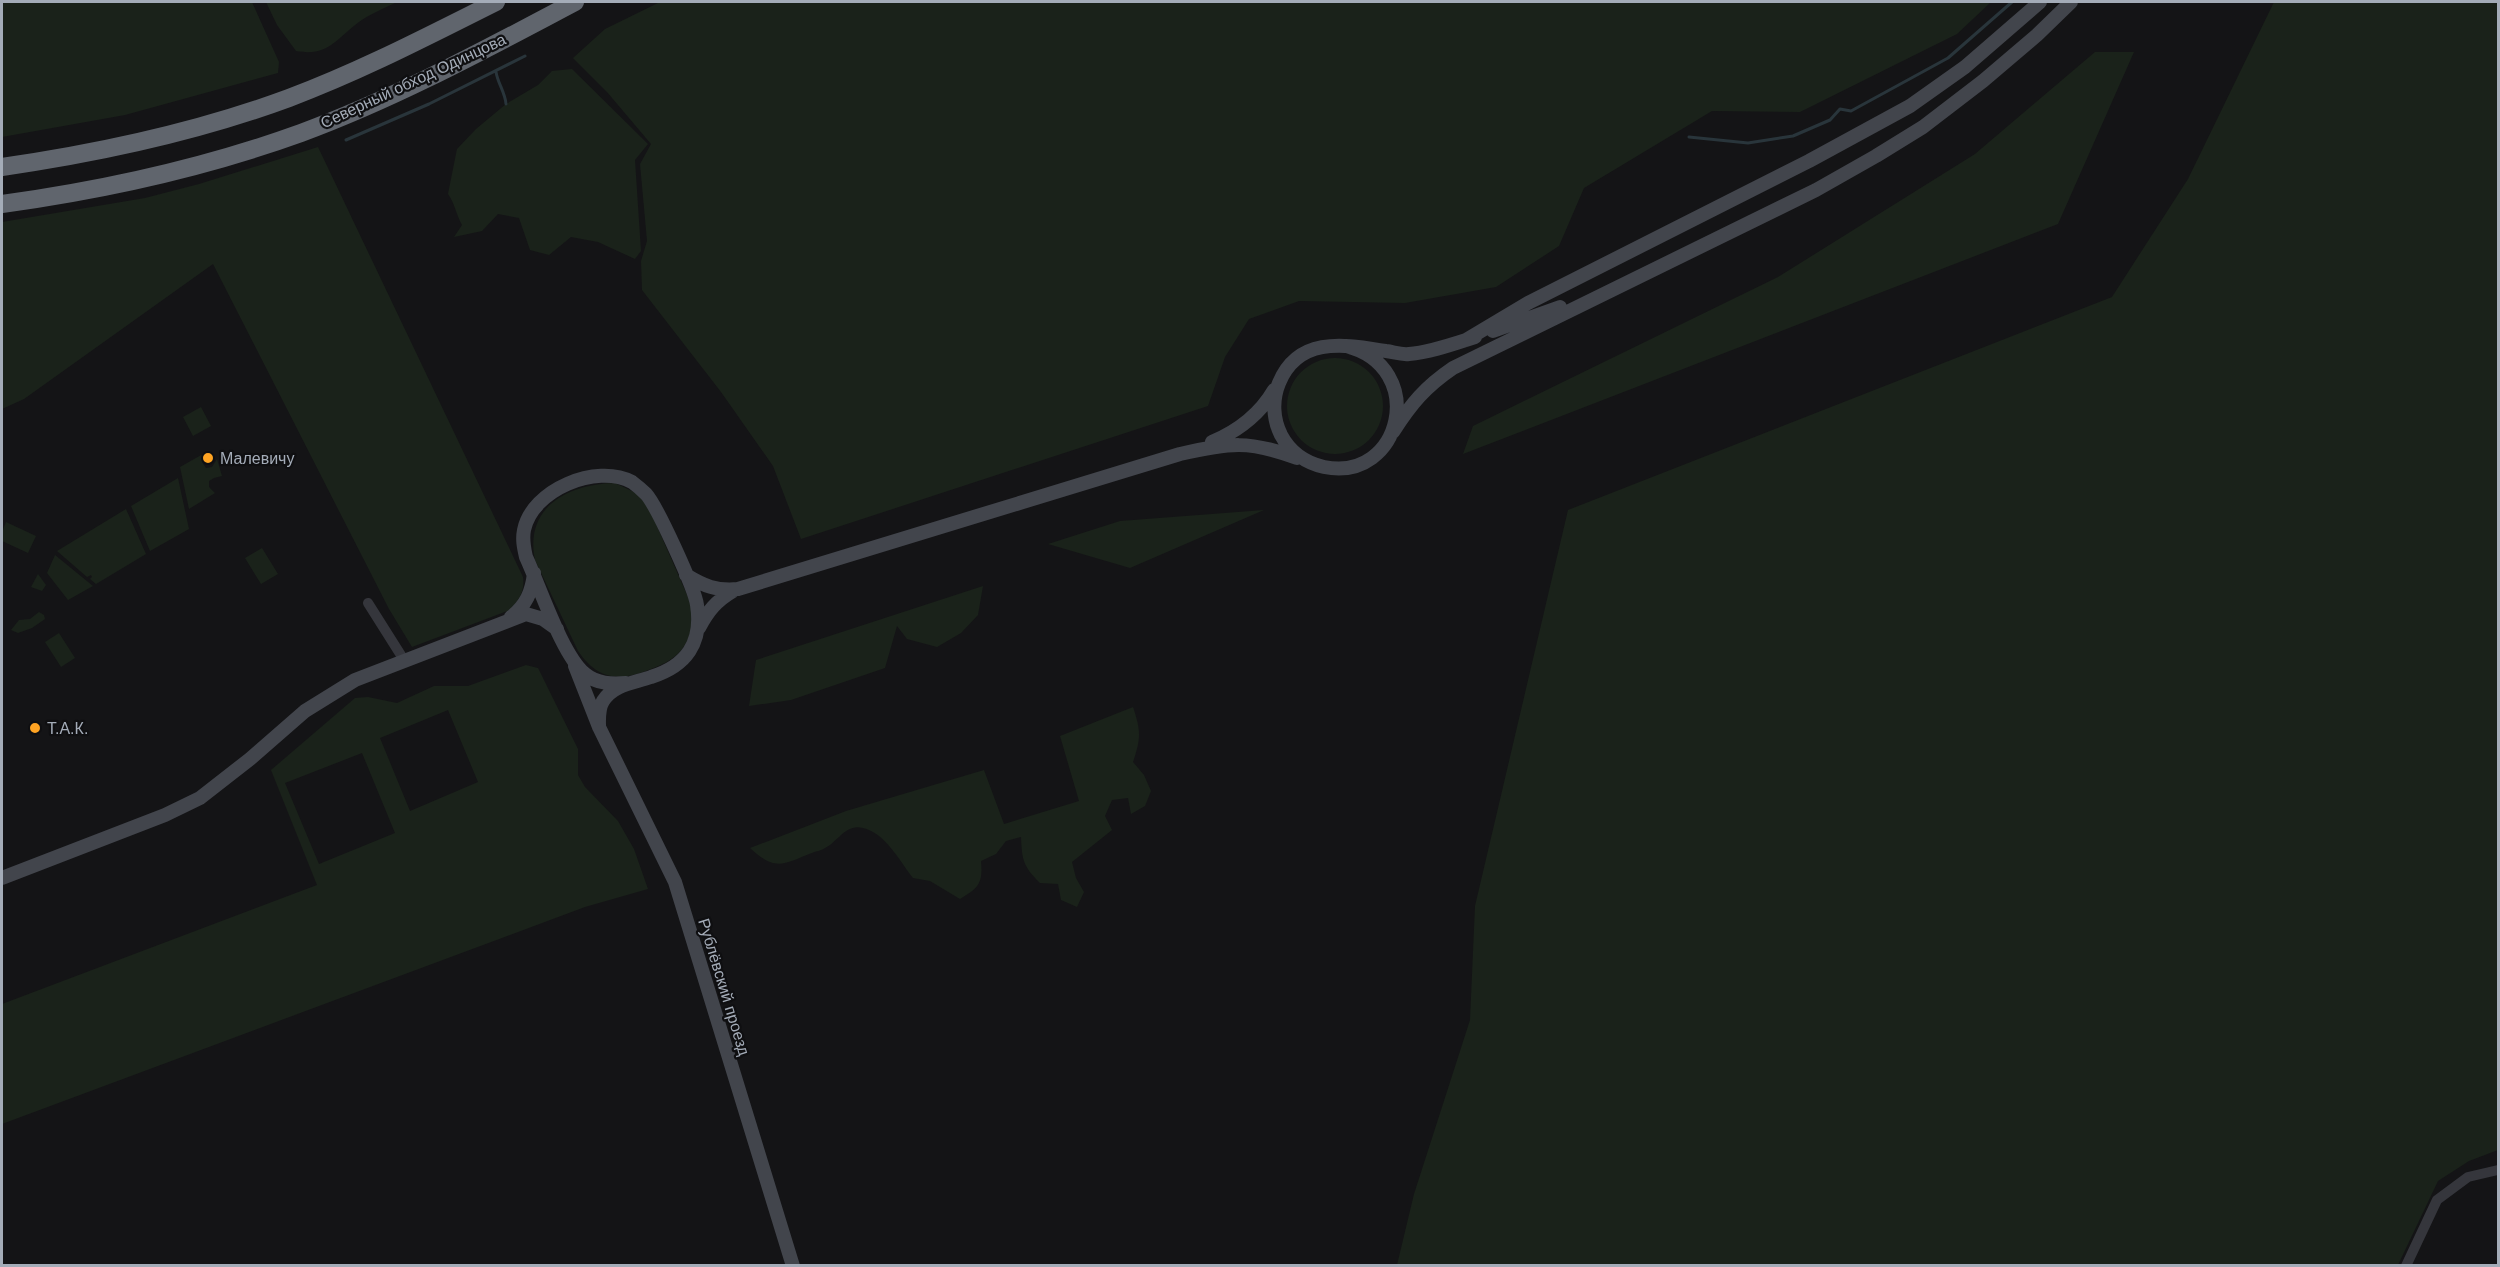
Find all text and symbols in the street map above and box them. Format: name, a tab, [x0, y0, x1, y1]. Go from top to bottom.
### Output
street label: Северный обход Одинцова	[318, 31, 508, 131]
place label: Малевичу	[220, 450, 294, 467]
marker: Малевичу	[201, 451, 215, 465]
place label: Т.А.К.	[47, 720, 88, 737]
marker: Т.А.К.	[28, 721, 42, 735]
street label: Рублёвский проезд	[695, 916, 753, 1058]

